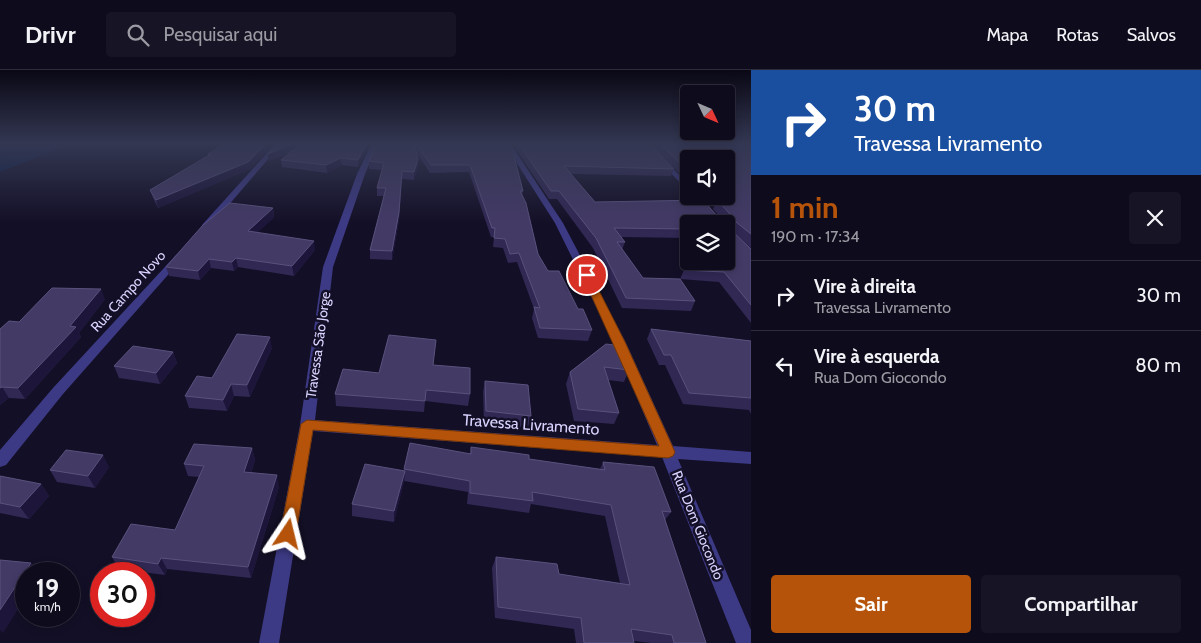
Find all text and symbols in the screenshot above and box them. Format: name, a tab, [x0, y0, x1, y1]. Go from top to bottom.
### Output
search box	[106, 12, 456, 57]
text: Drivr	[25, 20, 76, 49]
icon: search	[124, 21, 152, 49]
text: Pesquisar aqui	[164, 23, 277, 46]
text: Mapa	[986, 24, 1028, 46]
text: Rotas	[1056, 24, 1099, 46]
text: Salvos	[1127, 24, 1176, 46]
north arrow	[680, 85, 735, 140]
map controls	[680, 85, 735, 270]
text: 30 m	[854, 87, 936, 130]
icon: right	[771, 90, 836, 155]
text: Travessa Livramento	[854, 130, 1042, 157]
button: sound	[680, 150, 735, 205]
text: 1 min	[771, 189, 839, 226]
button: close	[1129, 192, 1181, 244]
button: layers	[680, 215, 735, 270]
text: 190 m · 17:34	[771, 227, 860, 246]
street label: Rua Campo Novo	[87, 246, 169, 335]
pin	[566, 254, 608, 296]
icon: arrive	[573, 261, 601, 289]
text: Vire à direita	[814, 275, 916, 298]
icon: right	[771, 282, 799, 310]
text: 30 m	[1137, 284, 1181, 307]
street label: Travessa São Jorge	[302, 290, 334, 400]
text: Travessa Livramento	[814, 298, 951, 317]
text: Vire à esquerda	[814, 345, 940, 368]
icon: left	[771, 352, 799, 380]
text: 80 m	[1135, 354, 1181, 377]
text: Rua Dom Giocondo	[814, 368, 947, 387]
street label: Travessa Livramento	[462, 410, 600, 439]
street label: Rua Dom Giocondo	[668, 468, 728, 582]
position arrow	[261, 507, 313, 559]
speed limit sign: 30	[90, 562, 155, 627]
text: 19	[36, 573, 59, 603]
button: Sair	[771, 575, 971, 633]
button: Compartilhar	[981, 575, 1181, 633]
text: km/h	[34, 599, 61, 614]

